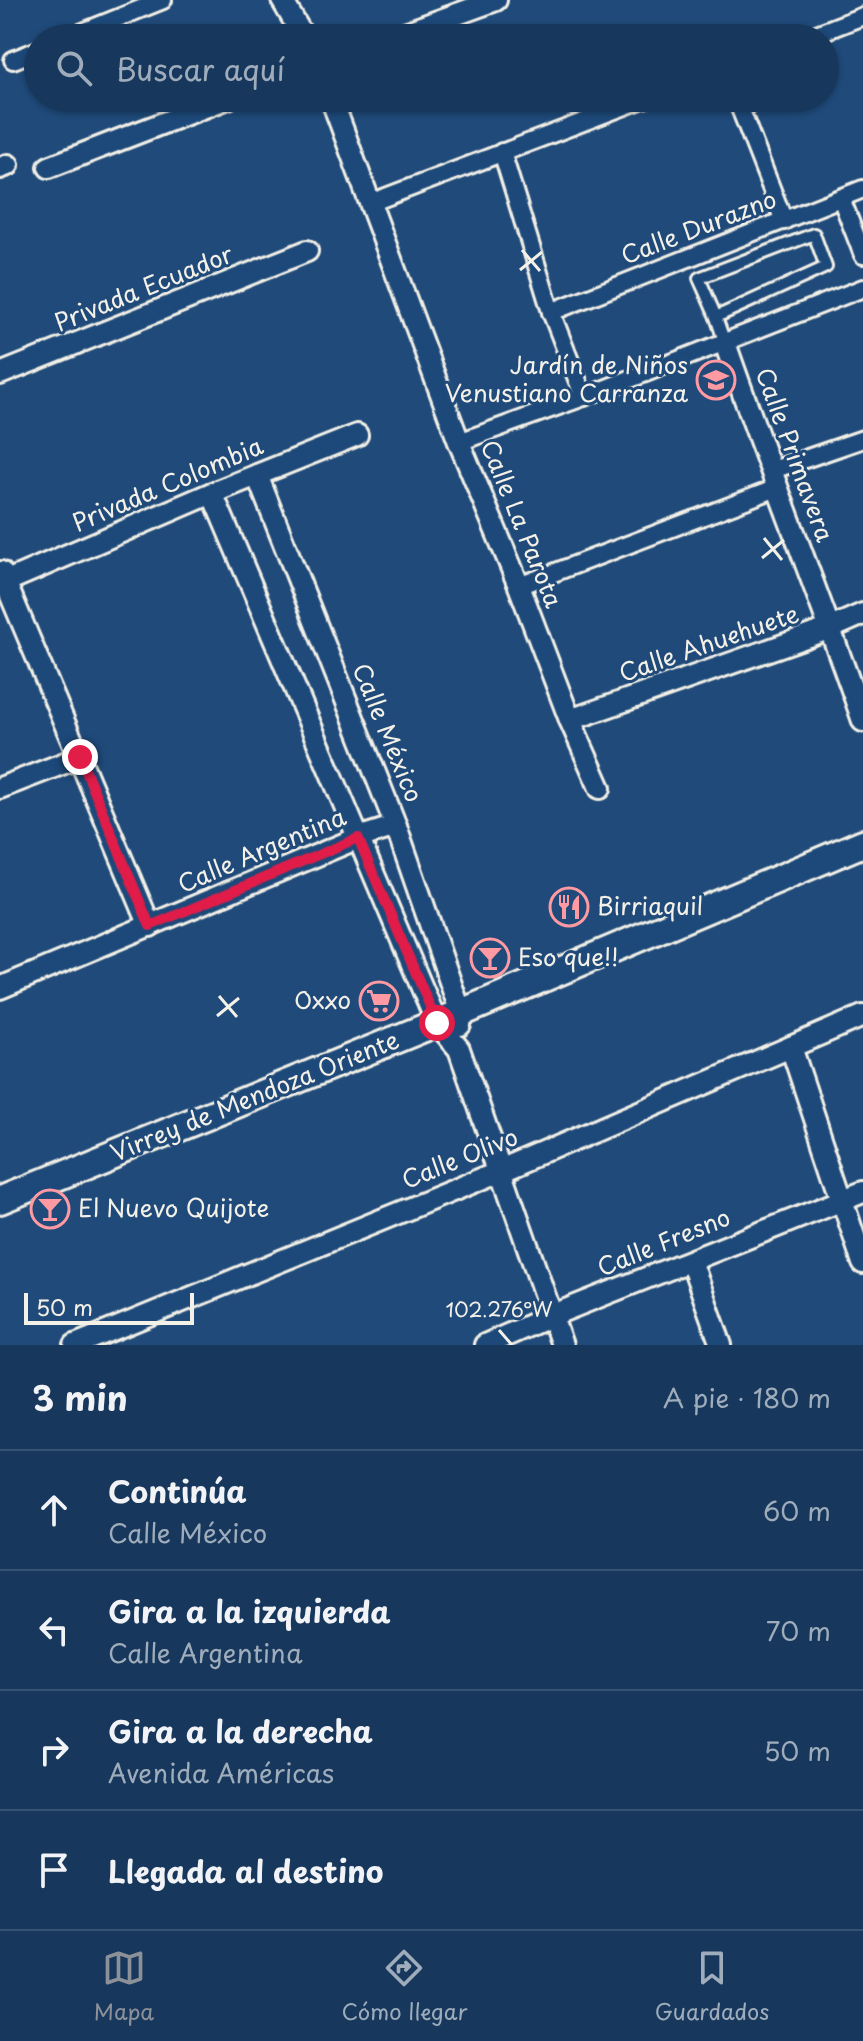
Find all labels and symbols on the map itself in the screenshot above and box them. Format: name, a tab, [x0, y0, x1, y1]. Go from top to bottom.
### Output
street label: Calle Durazno	[615, 180, 781, 272]
street label: Privada Ecuador	[49, 235, 239, 339]
place label: Jardín de Niños Venustiano Carranza	[445, 346, 688, 410]
school or university icon: Jardín de Niños Venustiano Carranza	[695, 359, 737, 401]
street label: Calle Primavera	[748, 362, 844, 547]
street label: Privada Colombia	[66, 427, 268, 540]
street label: Calle La Parota	[473, 434, 573, 613]
street label: Calle Ahuehuete	[614, 594, 803, 690]
street label: Calle México	[345, 657, 433, 807]
route end	[62, 739, 98, 775]
street label: Calle Argentina	[171, 797, 351, 901]
restaurant icon: Birriaquil	[548, 886, 590, 928]
place label: Birriaquil	[597, 887, 703, 923]
bar icon: Eso que!!	[469, 937, 511, 979]
place label: Eso que!!	[518, 938, 618, 974]
supermarket icon: Oxxo	[358, 980, 400, 1022]
place label: Oxxo	[294, 981, 351, 1017]
route start	[419, 1005, 455, 1041]
street label: Virrey de Mendoza Oriente	[105, 1021, 404, 1170]
street label: Calle Olivo	[396, 1118, 523, 1197]
bar icon: El Nuevo Quijote	[29, 1188, 71, 1230]
place label: El Nuevo Quijote	[78, 1189, 269, 1225]
street label: Calle Fresno	[591, 1198, 735, 1284]
scale bar	[24, 1289, 194, 1325]
text: 102.276°W	[445, 1294, 553, 1324]

